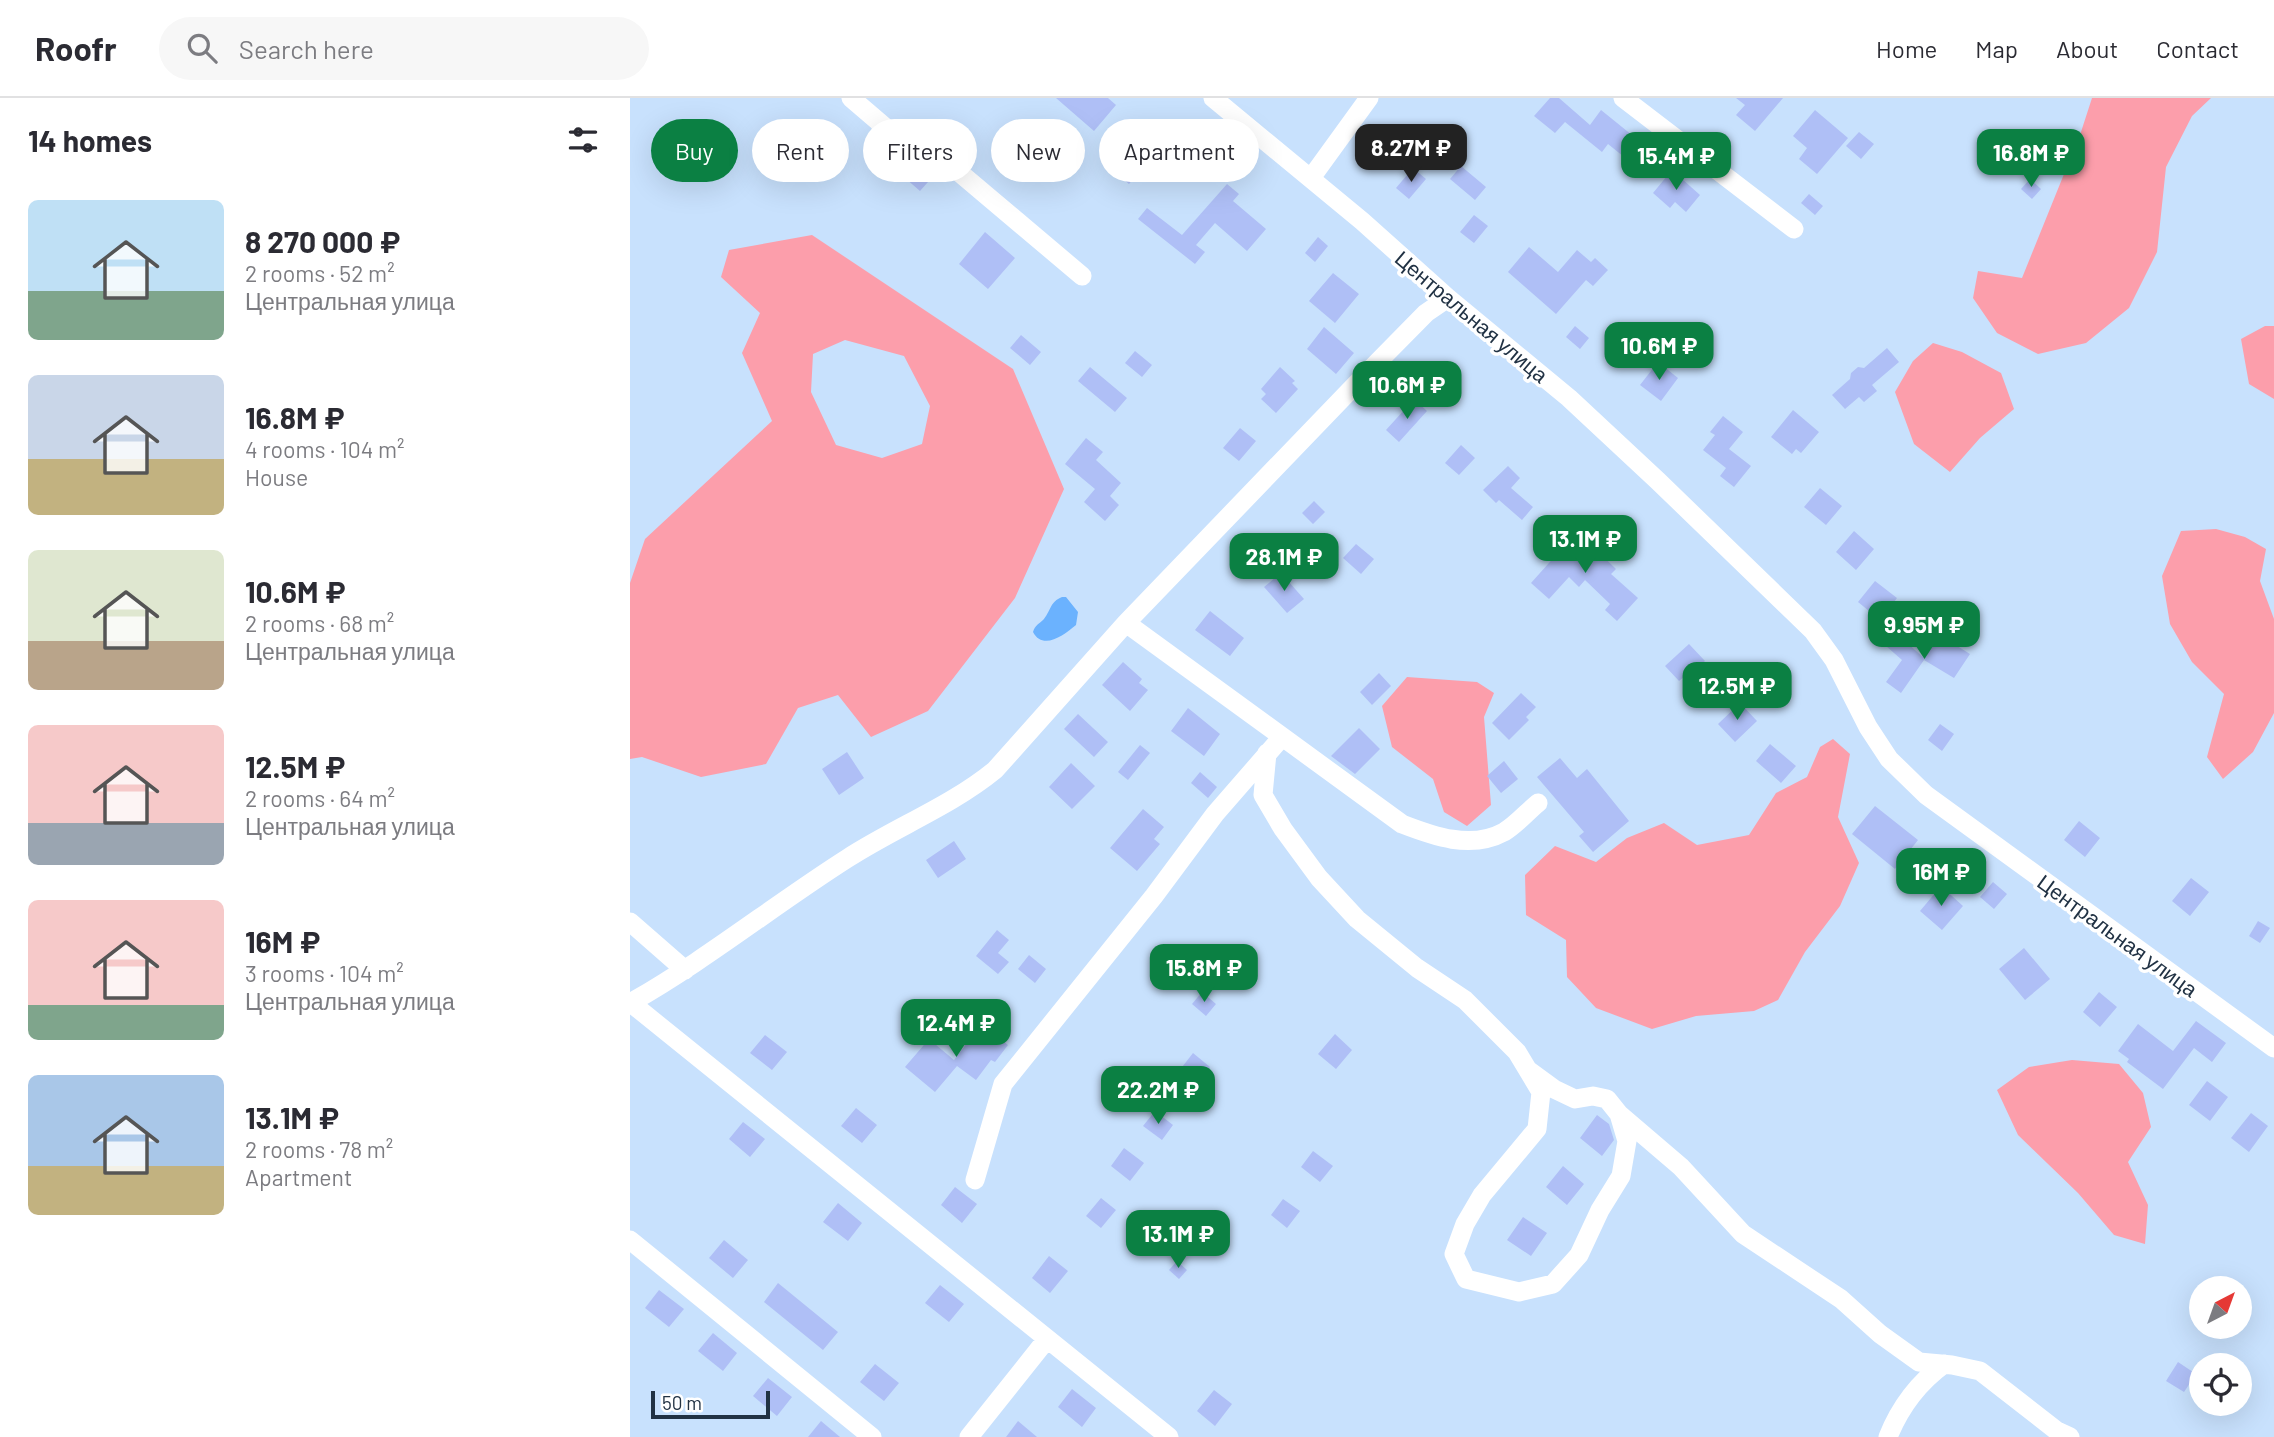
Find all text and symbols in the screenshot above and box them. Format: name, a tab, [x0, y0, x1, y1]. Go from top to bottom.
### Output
search box	[159, 17, 649, 80]
text: Roofr	[35, 28, 117, 68]
icon: search	[183, 29, 221, 67]
text: Search here	[239, 33, 374, 64]
text: Home	[1876, 34, 1937, 63]
text: Map	[1975, 34, 2018, 63]
text: About	[2056, 34, 2118, 63]
text: Contact	[2156, 34, 2239, 63]
chip: Buy	[651, 119, 738, 182]
chip: Rent	[752, 119, 849, 182]
chip: Filters	[863, 119, 977, 182]
chip: New	[991, 119, 1085, 182]
chip: Apartment	[1099, 119, 1259, 182]
icon: filters	[564, 121, 602, 159]
text: 14 homes	[28, 122, 152, 158]
pin: 8.27M ₽	[1346, 125, 1476, 184]
pin: 16.8M ₽	[1966, 130, 2096, 189]
pin: 15.4M ₽	[1611, 132, 1741, 192]
text: 8.27M ₽	[1371, 133, 1451, 161]
text: 16.8M ₽	[1993, 138, 2069, 166]
text: 15.4M ₽	[1637, 141, 1715, 169]
text: 8 270 000 ₽	[245, 223, 400, 259]
icon: home	[84, 228, 168, 312]
street label: Центральная улица	[1391, 245, 1554, 387]
text: 2 rooms · 52 m²	[245, 259, 395, 287]
text: Центральная улица	[245, 287, 455, 315]
pin: 10.6M ₽	[1594, 322, 1724, 382]
text: 10.6M ₽	[1621, 331, 1697, 359]
pin: 10.6M ₽	[1342, 362, 1472, 421]
text: 10.6M ₽	[1369, 370, 1445, 398]
text: 16.8M ₽	[245, 399, 345, 435]
icon: home	[84, 403, 168, 487]
text: 4 rooms · 104 m²	[245, 435, 405, 463]
text: House	[245, 463, 308, 491]
pin: 13.1M ₽	[1520, 516, 1650, 575]
text: 13.1M ₽	[1549, 524, 1621, 552]
pin: 28.1M ₽	[1219, 533, 1349, 593]
text: 28.1M ₽	[1246, 542, 1322, 570]
text: 10.6M ₽	[245, 573, 345, 609]
icon: home	[84, 578, 168, 662]
pin: 9.95M ₽	[1859, 602, 1989, 661]
text: 2 rooms · 68 m²	[245, 609, 394, 637]
text: 9.95M ₽	[1884, 610, 1964, 638]
text: Центральная улица	[245, 637, 455, 665]
pin: 12.5M ₽	[1672, 662, 1802, 722]
text: 12.5M ₽	[1699, 671, 1775, 699]
text: 12.5M ₽	[245, 748, 345, 784]
icon: home	[84, 753, 168, 837]
text: 2 rooms · 64 m²	[245, 784, 395, 812]
text: Центральная улица	[245, 812, 455, 840]
pin: 16M ₽	[1892, 848, 1990, 908]
text: 16M ₽	[1912, 857, 1970, 885]
street label: Центральная улица	[2033, 869, 2203, 1002]
text: 16M ₽	[245, 923, 320, 959]
icon: home	[84, 928, 168, 1012]
pin: 15.8M ₽	[1139, 944, 1269, 1004]
text: 15.8M ₽	[1166, 953, 1242, 981]
text: 3 rooms · 104 m²	[245, 959, 404, 987]
text: Центральная улица	[245, 987, 455, 1015]
pin: 12.4M ₽	[891, 1000, 1021, 1059]
text: 12.4M ₽	[917, 1008, 995, 1036]
pin: 22.2M ₽	[1093, 1066, 1223, 1126]
text: 22.2M ₽	[1117, 1075, 1199, 1103]
text: 13.1M ₽	[245, 1099, 339, 1135]
icon: home	[84, 1103, 168, 1187]
text: 2 rooms · 78 m²	[245, 1135, 393, 1163]
text: Apartment	[245, 1163, 352, 1191]
pin: 13.1M ₽	[1113, 1210, 1243, 1270]
text: 13.1M ₽	[1142, 1219, 1214, 1247]
north arrow	[2189, 1276, 2252, 1339]
map controls	[2189, 1276, 2252, 1416]
button: locate	[2189, 1353, 2252, 1416]
scale bar	[651, 1388, 770, 1420]
text: 50 m	[662, 1391, 702, 1414]

